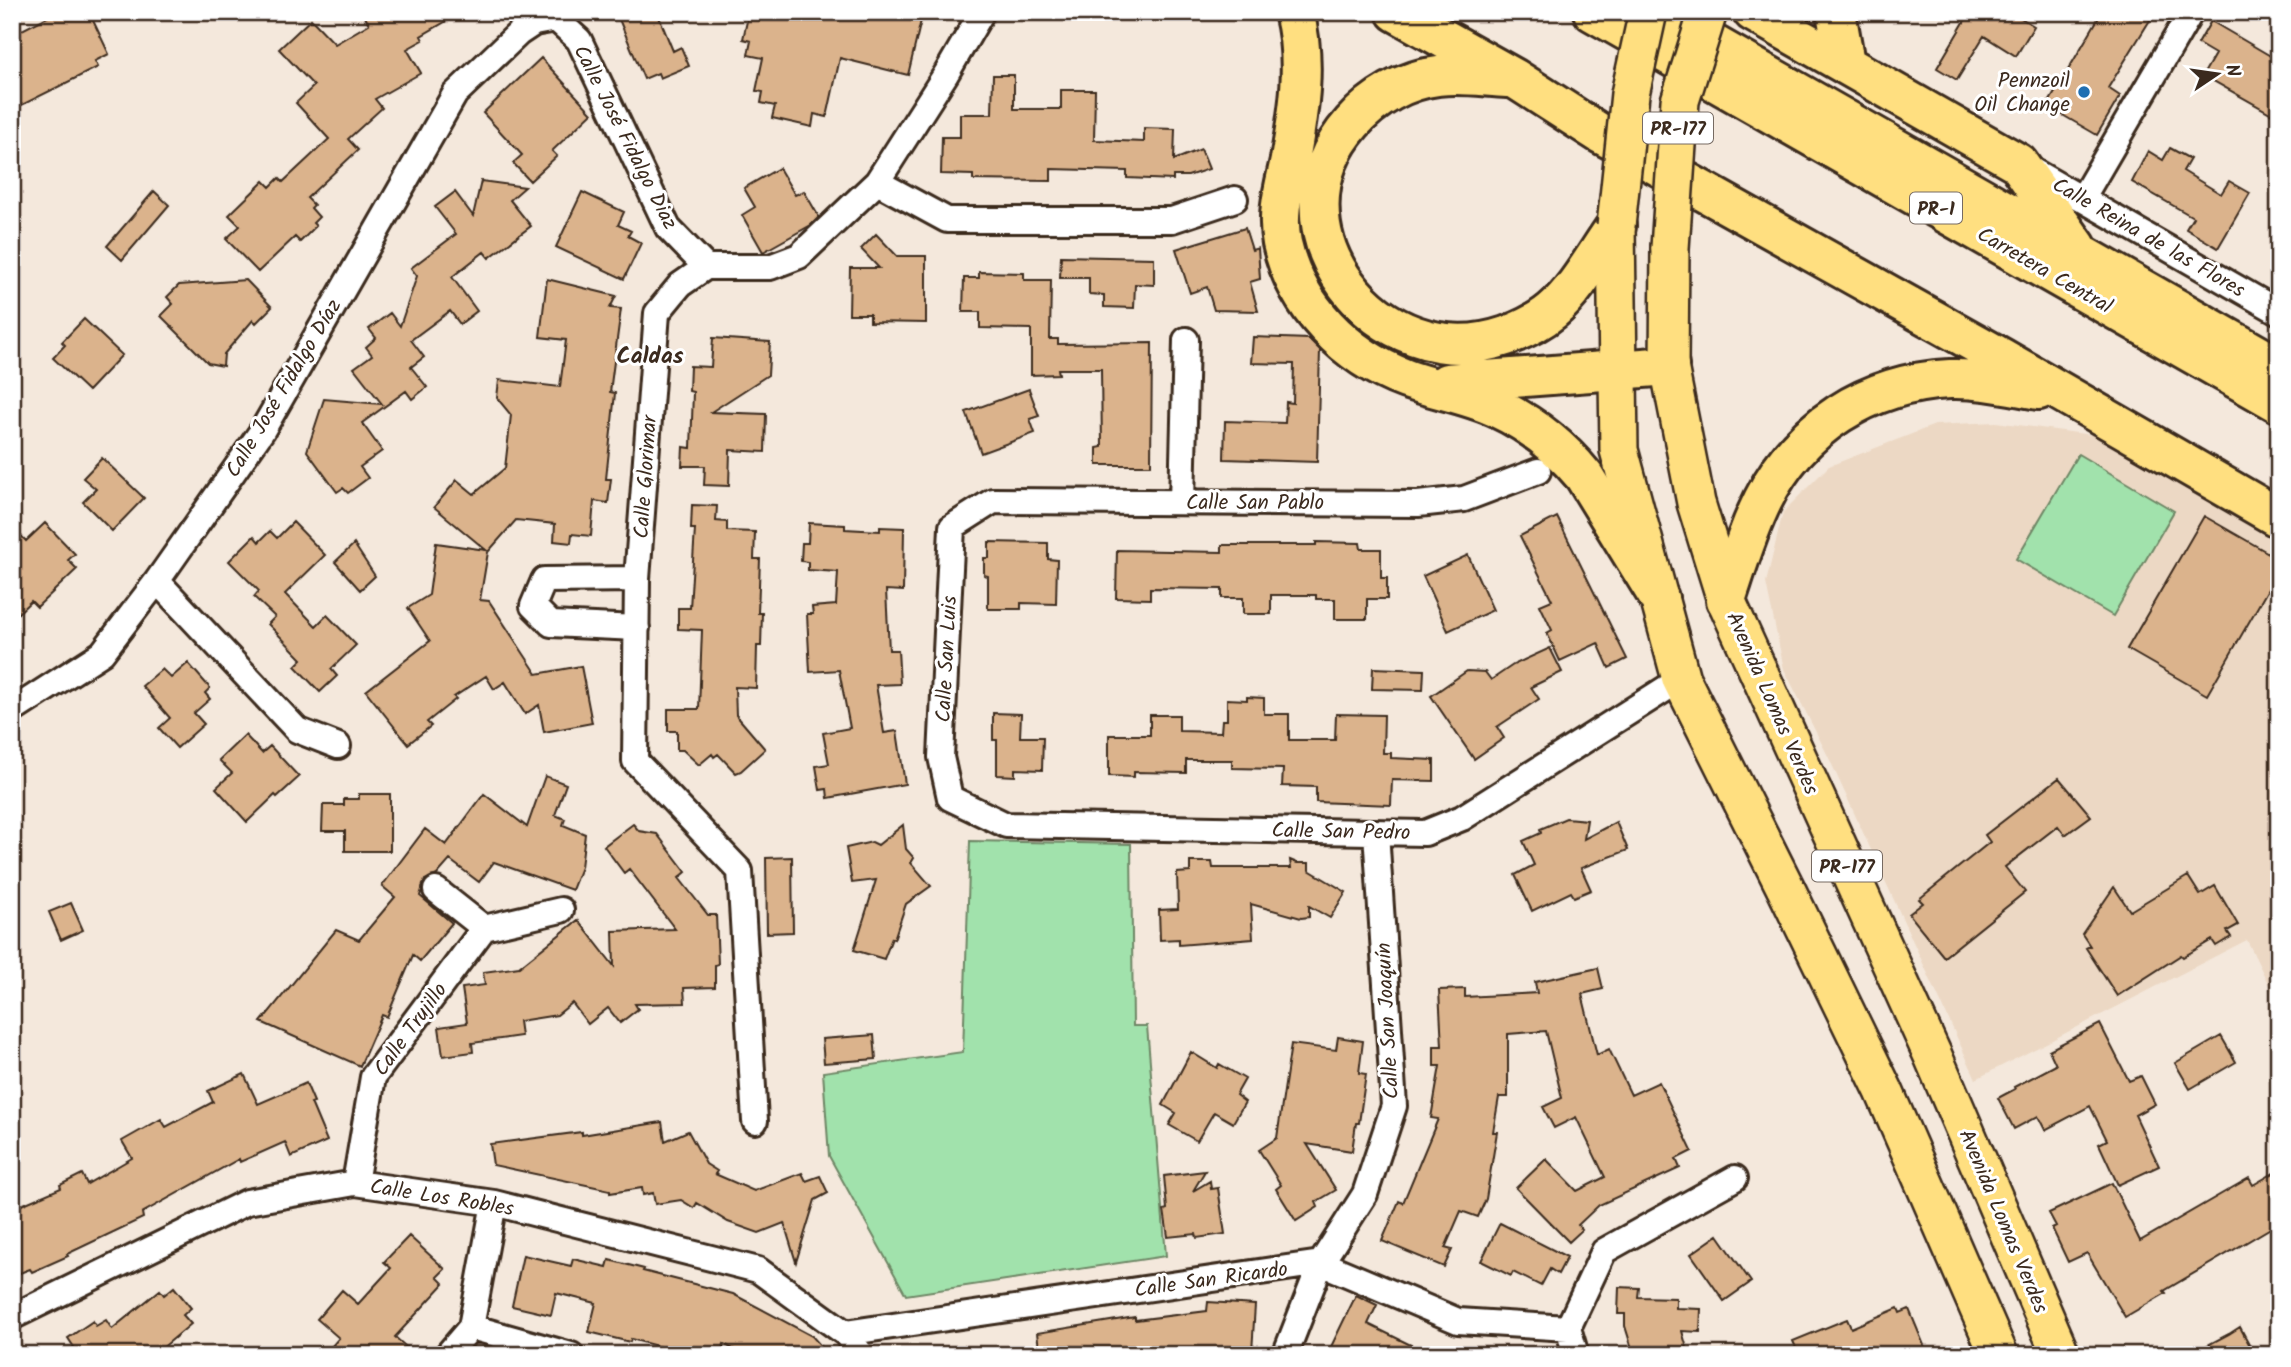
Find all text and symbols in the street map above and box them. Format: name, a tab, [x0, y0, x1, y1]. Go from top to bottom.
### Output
north arrow	[2182, 38, 2252, 108]
street label: Calle José Fidalgo Diaz	[564, 40, 686, 236]
text: N	[2216, 61, 2248, 80]
place label: Pennzoil Oil Change	[1974, 65, 2071, 122]
marker: Pennzoil Oil Change	[2076, 84, 2092, 100]
road number: PR-177	[1643, 112, 1713, 144]
street label: Calle Reina de las Flores	[2045, 169, 2251, 307]
road number: PR-1	[1910, 192, 1962, 224]
street label: Carretera Central	[1970, 219, 2118, 324]
street label: Calle José Fidalgo Díaz	[218, 293, 351, 484]
district label: Caldas	[617, 339, 684, 375]
street label: Calle Glorimar	[626, 413, 667, 540]
street label: Calle San Pablo	[1186, 487, 1324, 520]
street label: Calle San Luis	[928, 595, 967, 723]
street label: Avenida Lomas Verdes	[1716, 607, 1827, 801]
street label: Calle San Pedro	[1271, 815, 1411, 850]
road number: PR-177	[1812, 850, 1882, 881]
street label: Calle San Joaquín	[1368, 942, 1409, 1100]
street label: Calle Trujillo	[366, 976, 457, 1084]
street label: Avenida Lomas Verdes	[1949, 1124, 2056, 1319]
street label: Calle Los Robles	[367, 1171, 516, 1226]
street label: Calle San Ricardo	[1132, 1253, 1290, 1308]

